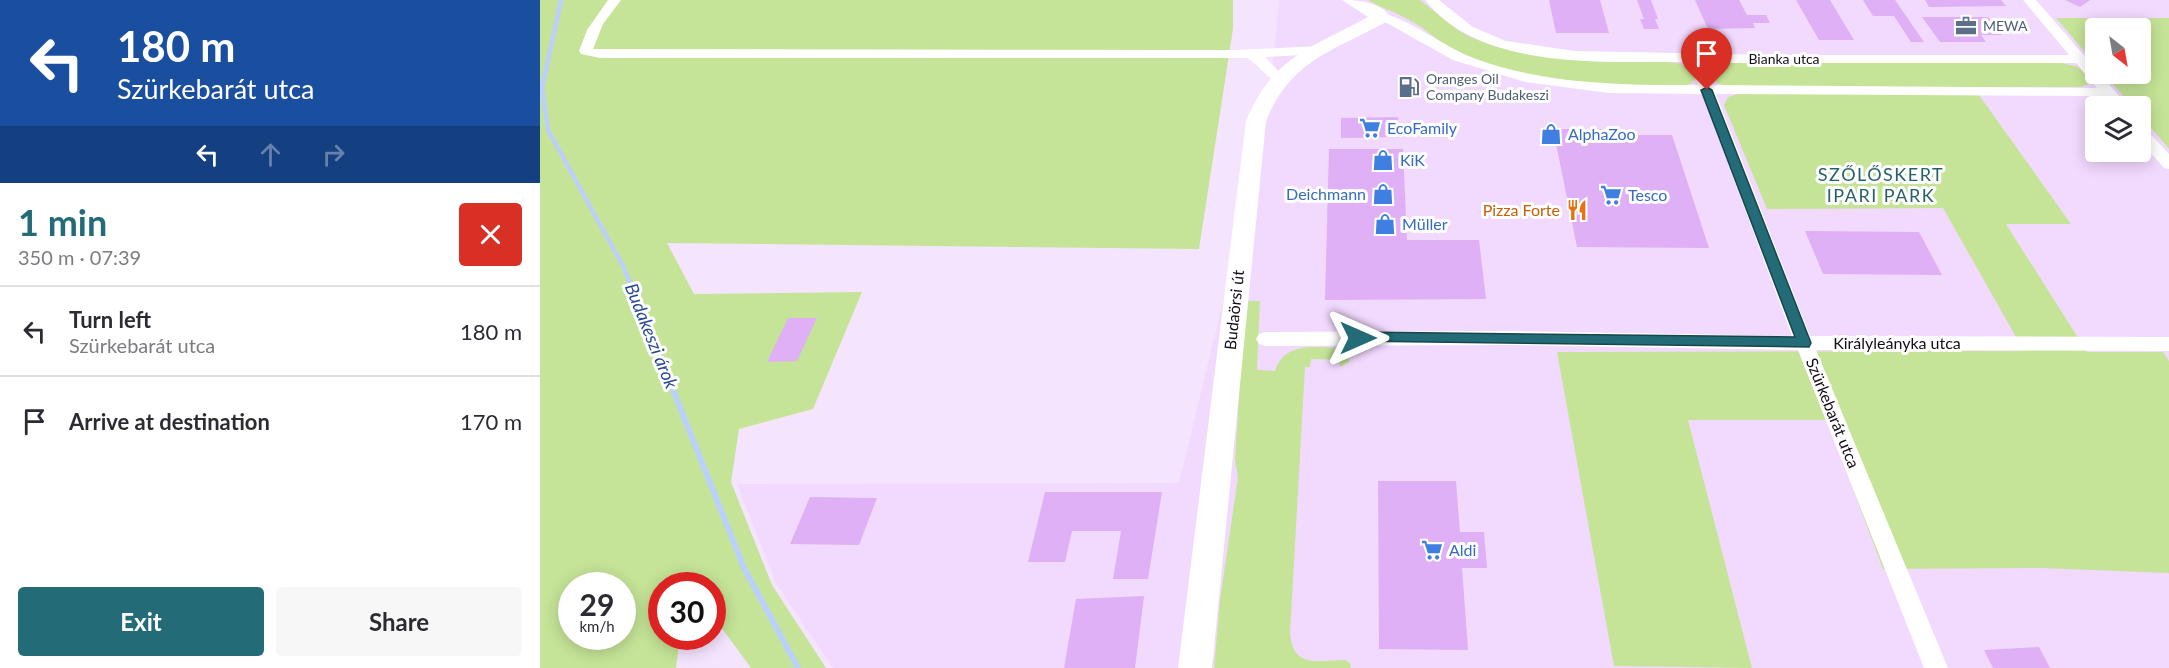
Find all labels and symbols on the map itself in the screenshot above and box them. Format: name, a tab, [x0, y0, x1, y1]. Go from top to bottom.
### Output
office icon: MEWA	[1954, 14, 1978, 38]
place label: MEWA	[1983, 17, 2028, 34]
north arrow	[2085, 18, 2151, 84]
pin	[1681, 28, 1732, 90]
street label: Bianka utca	[1748, 50, 1820, 67]
place label: Oranges Oil Company Budakeszi	[1426, 70, 1549, 103]
fuel station icon: Oranges Oil Company Budakeszi	[1397, 75, 1421, 99]
supermarket icon: EcoFamily	[1358, 116, 1382, 140]
place label: EcoFamily	[1387, 118, 1458, 137]
shop icon: AlphaZoo	[1539, 122, 1563, 146]
place label: AlphaZoo	[1568, 124, 1636, 143]
shop icon: KiK	[1371, 148, 1395, 172]
place label: KiK	[1400, 150, 1425, 169]
district label: SZŐLŐSKERT IPARI PARK	[1818, 163, 1944, 206]
shop icon: Deichmann	[1371, 182, 1395, 206]
supermarket icon: Tesco	[1599, 183, 1623, 207]
place label: Deichmann	[1286, 184, 1366, 203]
place label: Tesco	[1628, 185, 1667, 204]
restaurant icon: Pizza Forte	[1565, 198, 1589, 222]
place label: Pizza Forte	[1483, 200, 1560, 219]
shop icon: Müller	[1373, 212, 1397, 236]
place label: Müller	[1402, 214, 1448, 233]
street label: Budaörsi út	[1220, 269, 1247, 351]
water label: Budakeszi árok	[621, 280, 683, 392]
position arrow	[1326, 306, 1390, 370]
street label: Királyleányka utca	[1833, 333, 1961, 352]
street label: Szürkebarát utca	[1803, 355, 1864, 471]
supermarket icon: Aldi	[1420, 538, 1444, 562]
place label: Aldi	[1449, 540, 1476, 559]
speed limit sign: 30	[648, 572, 726, 650]

